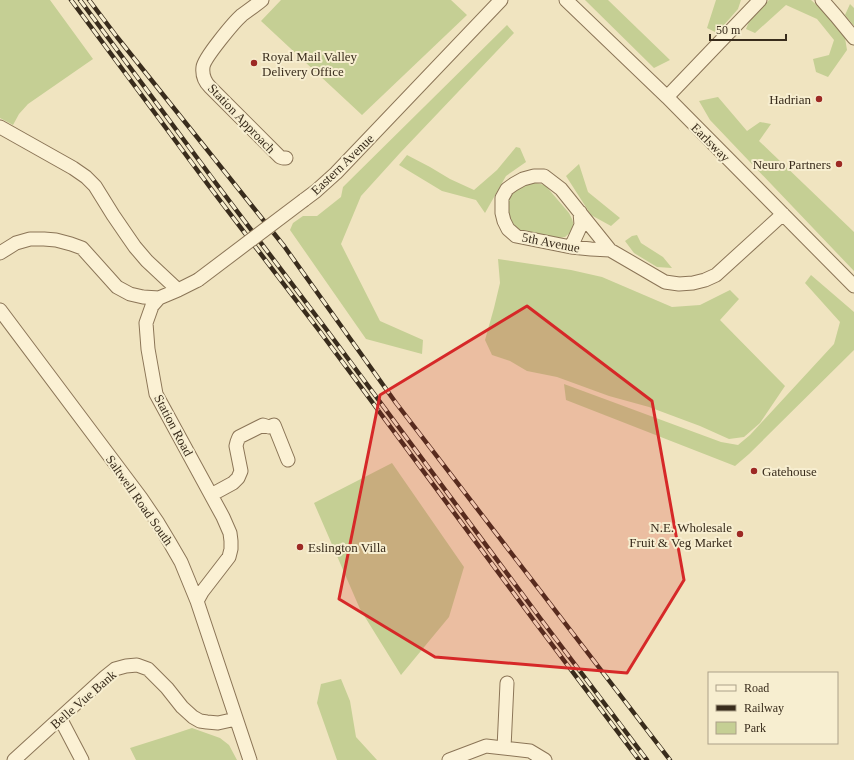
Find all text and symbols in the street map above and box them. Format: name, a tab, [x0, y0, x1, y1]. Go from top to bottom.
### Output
scale bar	[710, 16, 786, 42]
text: 50 m	[716, 23, 741, 37]
place label: Royal Mail Valley Delivery Office	[262, 49, 358, 79]
marker: Royal Mail Valley Delivery Office	[249, 58, 259, 68]
street label: Station Approach	[205, 81, 279, 157]
place label: Hadrian	[769, 92, 811, 107]
marker: Hadrian	[814, 94, 824, 104]
street label: Earlsway	[688, 120, 733, 165]
street label: Eastern Avenue	[308, 131, 377, 198]
place label: Neuro Partners	[753, 157, 831, 172]
marker: Neuro Partners	[834, 159, 844, 169]
street label: 5th Avenue	[521, 230, 581, 255]
street label: Station Road	[151, 392, 196, 459]
street label: Saltwell Road South	[103, 452, 177, 549]
place label: Gatehouse	[762, 464, 817, 479]
marker: Gatehouse	[749, 466, 759, 476]
place label: N.E. Wholesale Fruit & Veg Market	[629, 520, 732, 550]
marker: N.E. Wholesale Fruit & Veg Market	[735, 529, 745, 539]
place label: Eslington Villa	[308, 540, 386, 555]
marker: Eslington Villa	[295, 542, 305, 552]
street label: Belle Vue Bank	[47, 666, 120, 732]
legend	[708, 672, 838, 744]
text: Road	[744, 681, 769, 695]
text: Railway	[744, 701, 784, 715]
text: Park	[744, 721, 766, 735]

